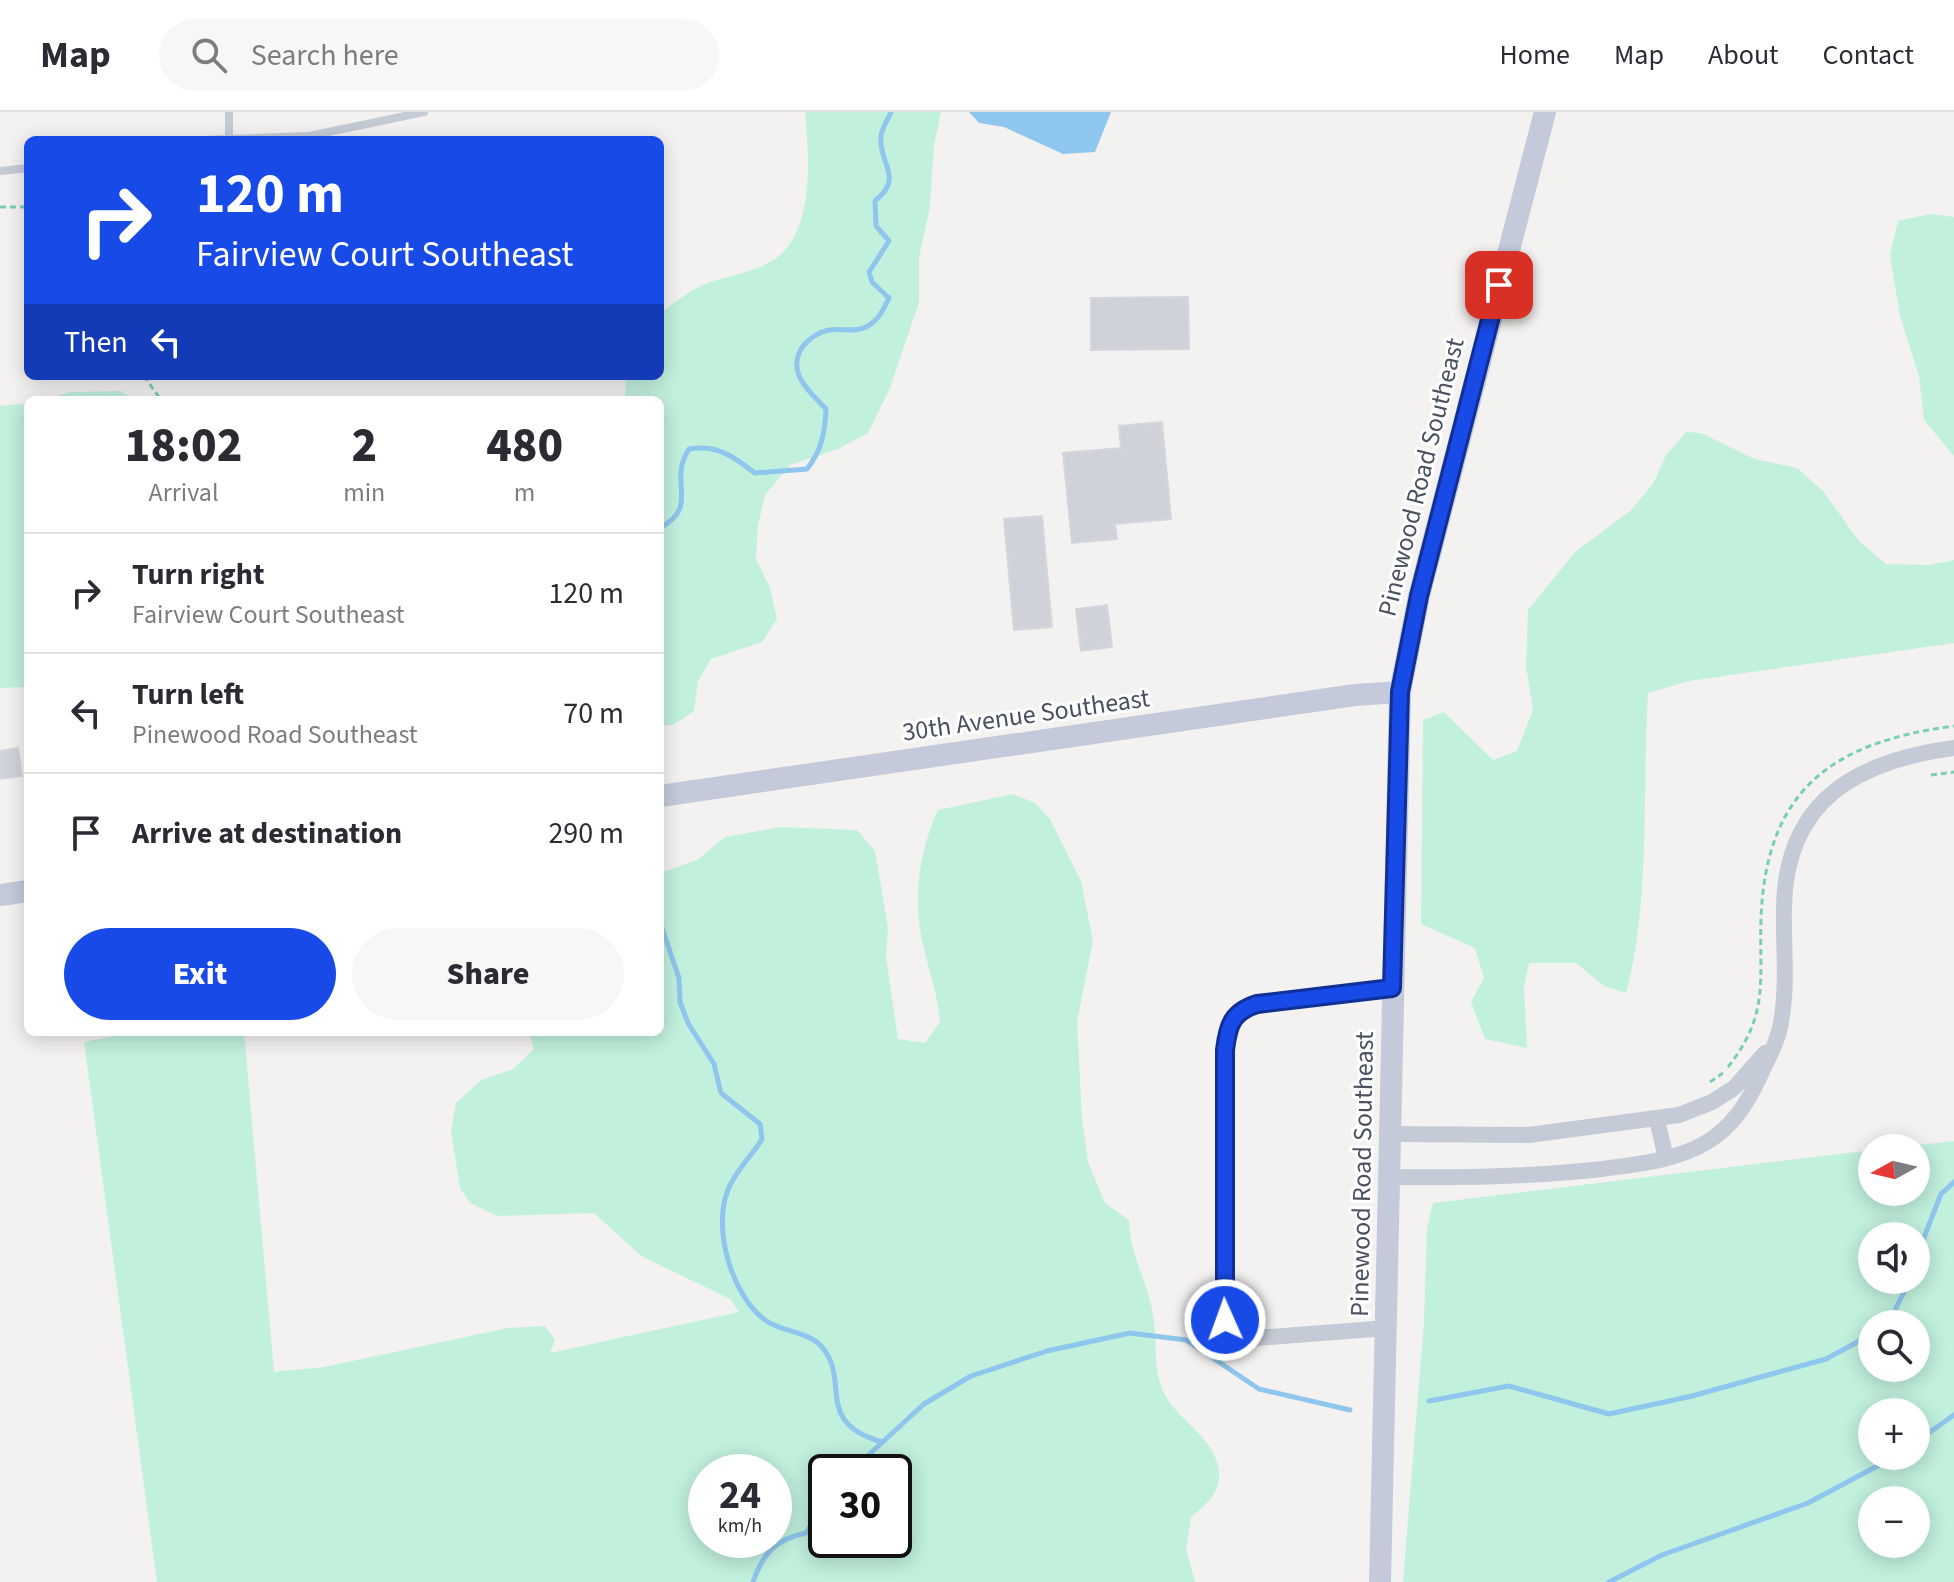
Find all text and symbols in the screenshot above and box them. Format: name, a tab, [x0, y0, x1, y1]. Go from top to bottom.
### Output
search box	[159, 19, 719, 91]
text: Map	[40, 28, 111, 82]
icon: search	[187, 33, 231, 77]
text: Search here	[251, 34, 399, 77]
text: Home	[1499, 35, 1570, 75]
text: Map	[1614, 35, 1664, 75]
text: About	[1708, 35, 1779, 75]
text: Contact	[1823, 35, 1914, 75]
text: 120 m	[196, 155, 344, 234]
icon: right	[64, 168, 168, 272]
text: Fairview Court Southeast	[196, 229, 573, 280]
pin	[1465, 251, 1533, 319]
icon: arrive	[1477, 263, 1521, 307]
icon: left	[144, 320, 188, 364]
text: Then	[64, 321, 128, 364]
street label: Pinewood Road Southeast	[1368, 334, 1474, 620]
text: 18:02	[125, 412, 242, 480]
text: 2	[351, 412, 377, 480]
text: 480	[486, 412, 563, 480]
text: Arrival	[149, 474, 219, 511]
text: min	[343, 474, 385, 511]
text: m	[514, 474, 535, 511]
text: Turn right	[132, 553, 264, 596]
icon: right	[64, 571, 108, 615]
text: 120 m	[548, 572, 624, 615]
text: Fairview Court Southeast	[132, 596, 405, 633]
text: Turn left	[132, 673, 244, 716]
street label: 30th Avenue Southeast	[900, 679, 1152, 751]
icon: left	[64, 691, 108, 735]
text: 70 m	[563, 692, 624, 735]
text: Pinewood Road Southeast	[132, 716, 418, 753]
icon: arrive	[64, 811, 108, 855]
text: Arrive at destination	[132, 812, 402, 855]
text: 290 m	[548, 812, 624, 855]
button: Exit	[64, 928, 336, 1020]
button: Share	[352, 928, 624, 1020]
street label: Pinewood Road Southeast	[1341, 1031, 1383, 1317]
north arrow	[1858, 1134, 1930, 1206]
map controls	[1858, 1134, 1930, 1558]
button: sound	[1858, 1222, 1930, 1294]
position arrow	[1183, 1278, 1267, 1362]
button: search	[1858, 1310, 1930, 1382]
button: +	[1858, 1398, 1930, 1470]
speed limit sign: 30	[808, 1454, 912, 1558]
text: 24	[719, 1467, 761, 1524]
button: −	[1858, 1486, 1930, 1558]
text: km/h	[718, 1512, 762, 1540]

